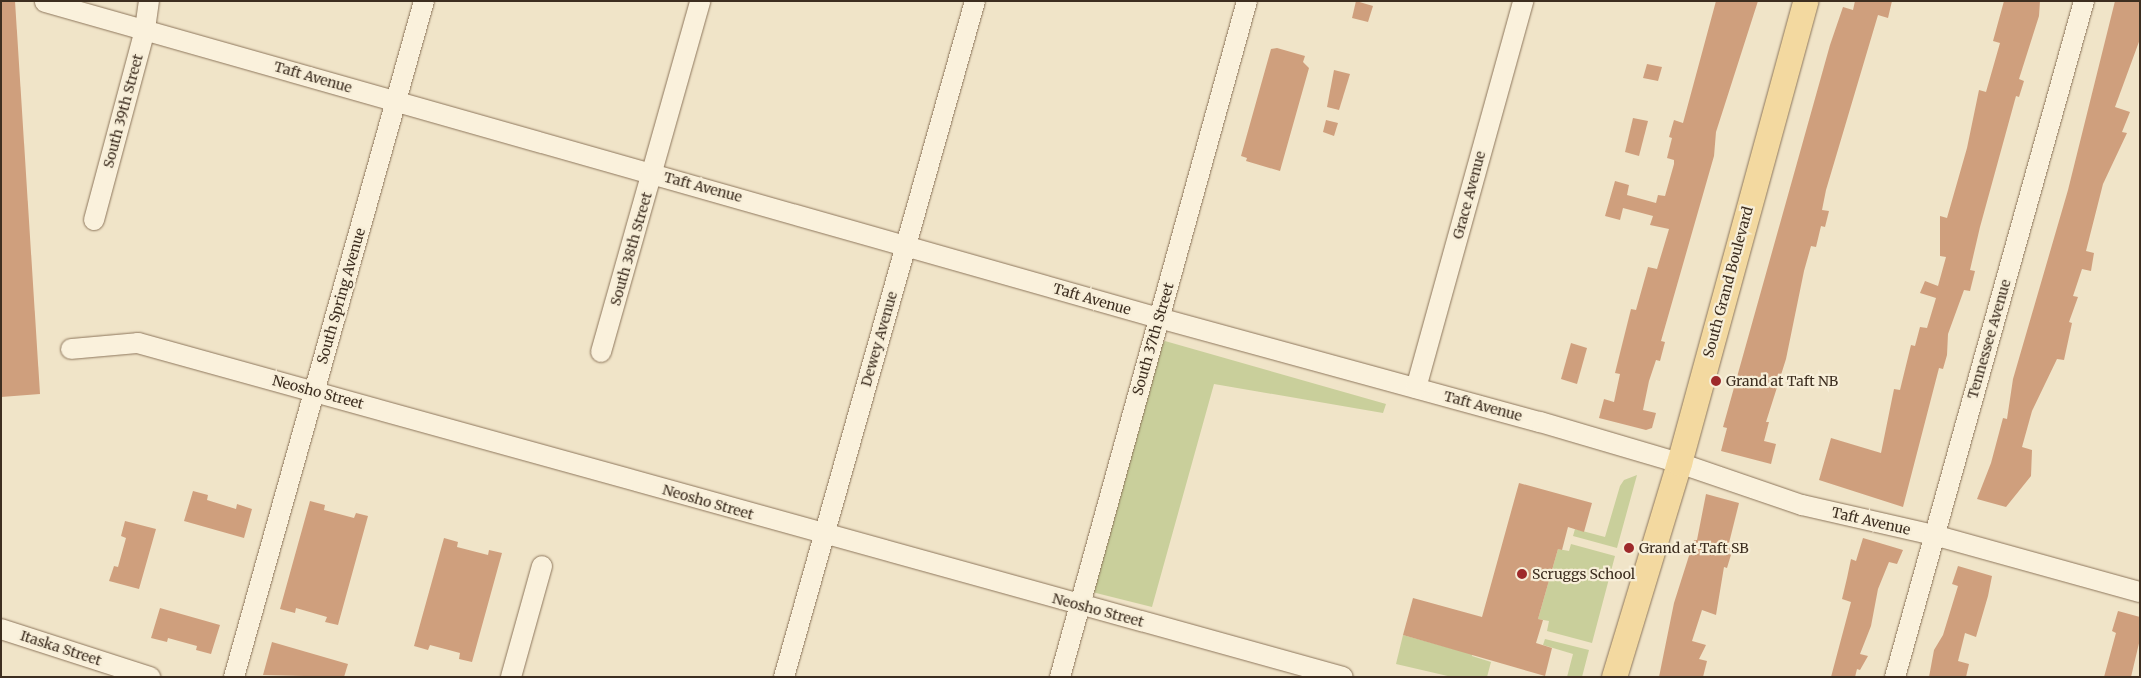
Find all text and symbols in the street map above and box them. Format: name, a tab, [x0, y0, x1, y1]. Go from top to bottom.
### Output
street label: South 39th Street	[100, 52, 146, 170]
street label: Taft Avenue	[272, 58, 354, 96]
street label: Grace Avenue	[1449, 149, 1489, 241]
street label: Taft Avenue	[662, 168, 744, 206]
street label: South 38th Street	[607, 190, 655, 308]
street label: South Grand Boulevard	[1700, 205, 1756, 359]
street label: South Spring Avenue	[314, 226, 368, 366]
street label: Tennessee Avenue	[1964, 277, 2014, 401]
street label: Taft Avenue	[1051, 280, 1133, 318]
street label: South 37th Street	[1129, 281, 1177, 397]
street label: Dewey Avenue	[857, 290, 901, 388]
street label: Neosho Street	[271, 372, 365, 412]
place label: Grand at Taft NB	[1726, 373, 1838, 389]
marker: Grand at Taft NB	[1710, 375, 1722, 387]
street label: Taft Avenue	[1442, 387, 1524, 425]
street label: Neosho Street	[661, 481, 755, 523]
street label: Taft Avenue	[1830, 504, 1912, 538]
place label: Grand at Taft SB	[1639, 540, 1749, 556]
marker: Grand at Taft SB	[1623, 542, 1635, 554]
place label: Scruggs School	[1532, 566, 1635, 582]
marker: Scruggs School	[1516, 568, 1528, 580]
street label: Neosho Street	[1051, 590, 1145, 630]
street label: Itaska Street	[18, 627, 104, 669]

